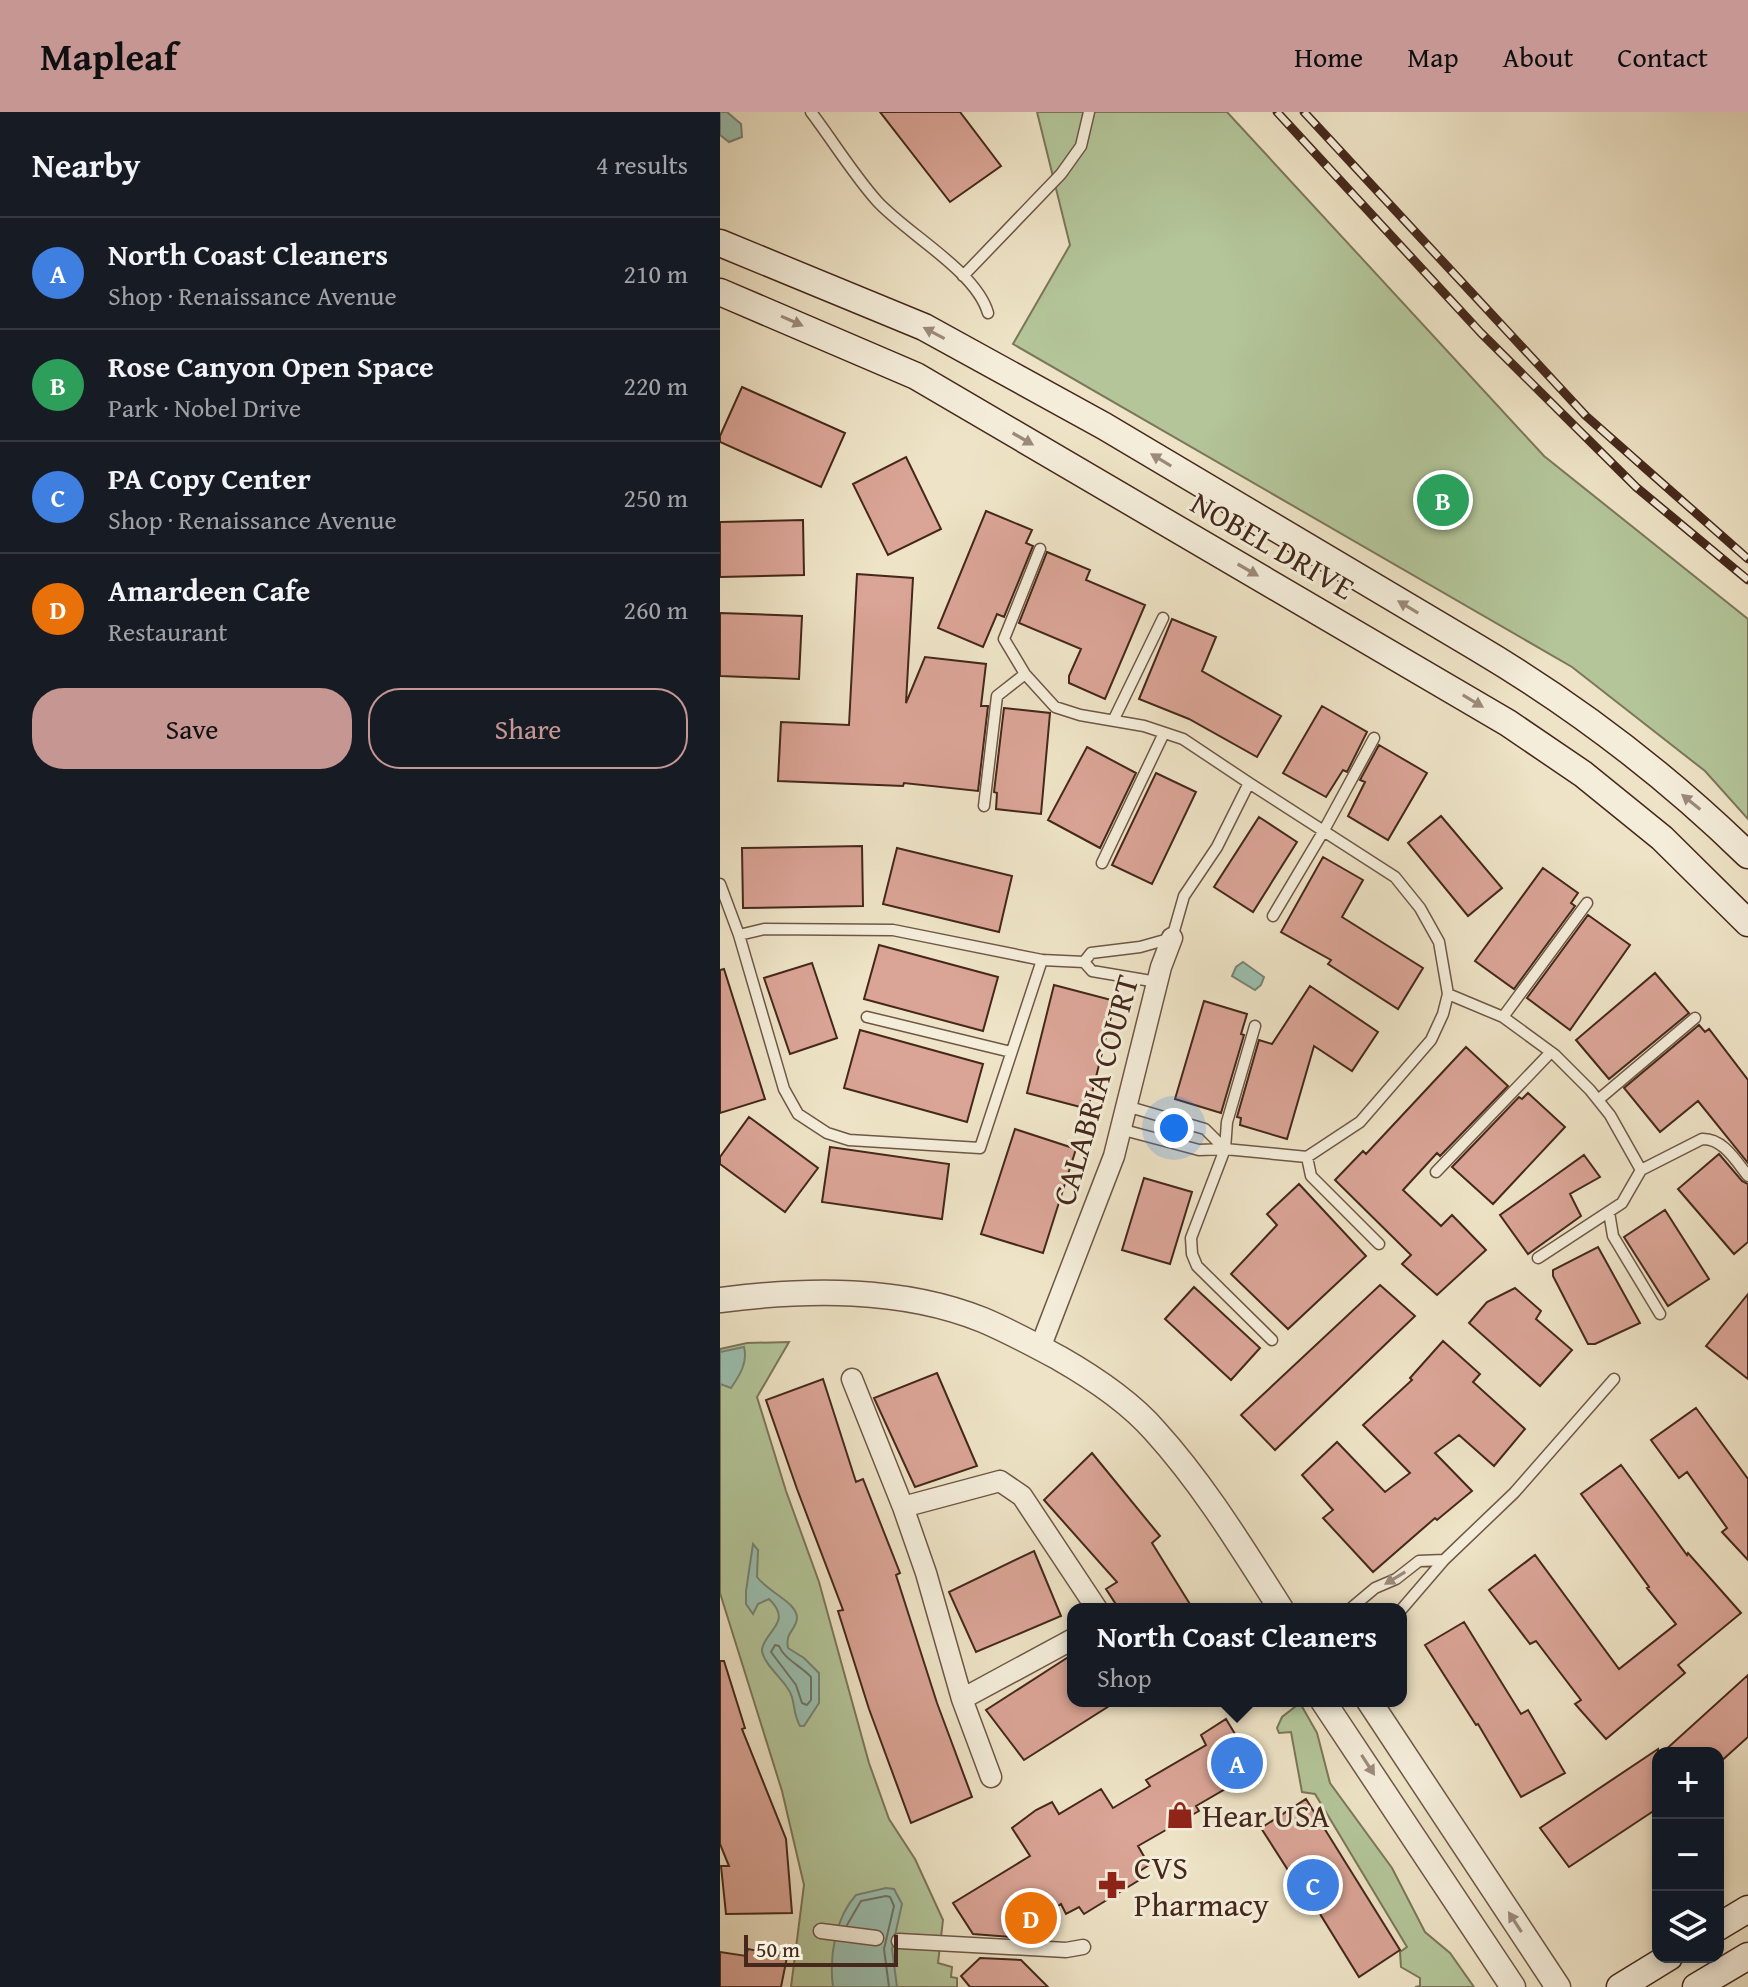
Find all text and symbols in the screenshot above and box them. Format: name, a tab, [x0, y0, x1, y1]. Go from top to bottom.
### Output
text: Mapleaf	[40, 28, 177, 84]
text: Home	[1294, 36, 1363, 77]
text: Map	[1407, 36, 1459, 77]
text: About	[1503, 36, 1573, 77]
text: Contact	[1617, 36, 1708, 77]
text: Nearby	[32, 140, 141, 189]
text: 4 results	[596, 145, 688, 184]
text: North Coast Cleaners	[108, 232, 388, 276]
text: A	[50, 254, 66, 293]
text: 210 m	[623, 254, 688, 293]
text: Shop · Renaissance Avenue	[108, 276, 397, 315]
one-way arrow	[780, 314, 804, 328]
one-way arrow	[922, 327, 945, 340]
text: Rose Canyon Open Space	[108, 344, 434, 388]
text: B	[50, 366, 66, 405]
text: 220 m	[623, 366, 688, 405]
text: Park · Nobel Drive	[108, 388, 301, 427]
one-way arrow	[1012, 432, 1034, 446]
one-way arrow	[1150, 453, 1172, 467]
text: PA Copy Center	[108, 456, 311, 500]
pin: B	[1417, 470, 1469, 530]
text: C	[51, 478, 65, 517]
text: 250 m	[623, 478, 688, 517]
street label: NOBEL DRIVE	[1182, 479, 1364, 611]
text: Shop · Renaissance Avenue	[108, 500, 397, 539]
one-way arrow	[1237, 563, 1259, 577]
text: Amardeen Cafe	[108, 568, 310, 612]
text: D	[50, 590, 66, 629]
text: 260 m	[623, 590, 688, 629]
one-way arrow	[1397, 600, 1420, 614]
text: Restaurant	[108, 612, 228, 651]
button: Save	[32, 688, 352, 769]
button: Share	[368, 688, 688, 769]
one-way arrow	[1462, 694, 1483, 709]
one-way arrow	[1681, 794, 1701, 811]
street label: CALABRIA COURT	[1040, 969, 1150, 1211]
your location	[1154, 1108, 1194, 1148]
one-way arrow	[1384, 1571, 1406, 1585]
popup	[1067, 1603, 1407, 1707]
text: North Coast Cleaners	[1097, 1614, 1377, 1658]
text: Shop	[1097, 1658, 1152, 1697]
pin: A	[1211, 1733, 1263, 1793]
map controls	[1652, 1747, 1724, 1963]
button: +	[1652, 1747, 1724, 1819]
one-way arrow	[1360, 1754, 1375, 1776]
place label: Hear USA	[1202, 1792, 1330, 1839]
shop icon: Hear USA	[1165, 1800, 1195, 1830]
button: −	[1652, 1819, 1724, 1891]
place label: CVS Pharmacy	[1134, 1844, 1269, 1928]
pin: C	[1287, 1855, 1339, 1915]
pharmacy icon: CVS Pharmacy	[1097, 1870, 1127, 1900]
pin: D	[1005, 1888, 1057, 1948]
button: layers	[1652, 1891, 1724, 1963]
one-way arrow	[1508, 1911, 1523, 1932]
scale bar	[744, 1931, 898, 1967]
text: 50 m	[756, 1933, 800, 1965]

